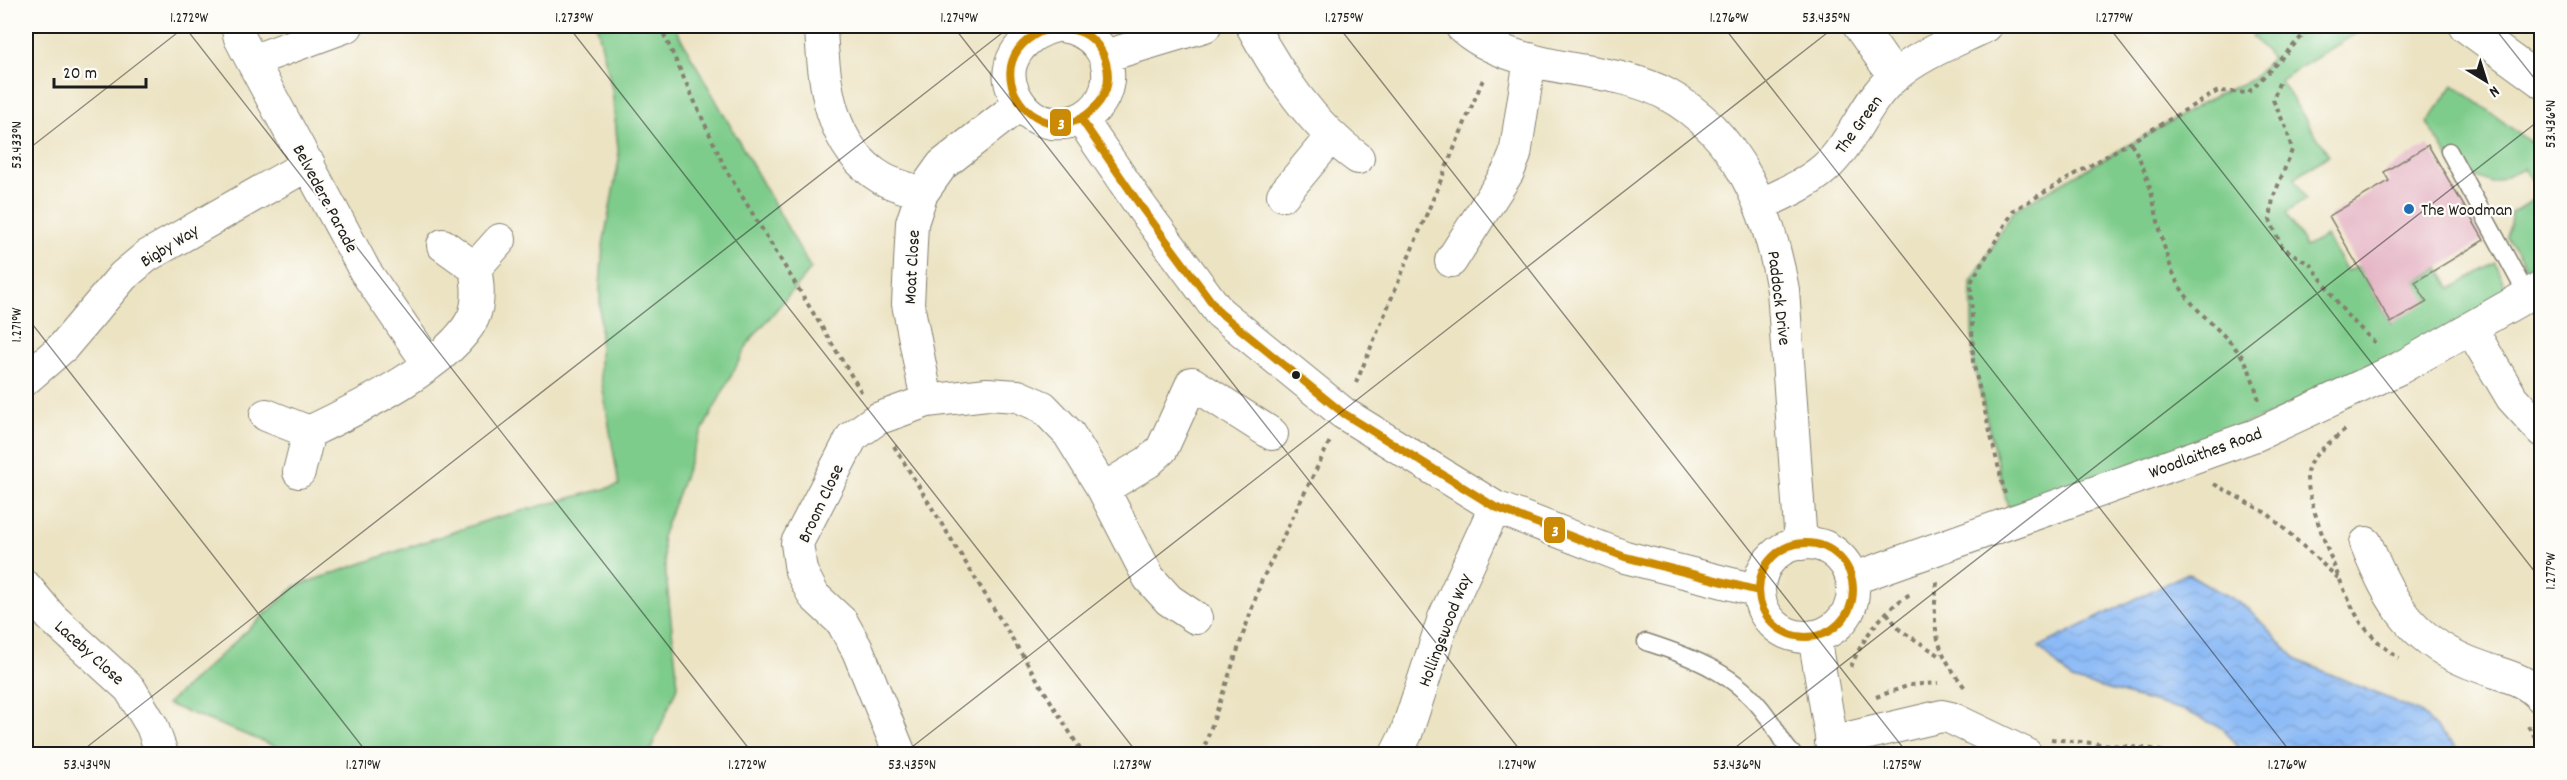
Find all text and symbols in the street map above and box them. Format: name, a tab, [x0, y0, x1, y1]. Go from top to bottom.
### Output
text: 1.272°W	[170, 8, 208, 30]
text: 1.273°W	[555, 8, 593, 30]
text: 1.274°W	[940, 8, 978, 30]
text: 1.275°W	[1325, 8, 1364, 30]
text: 1.276°W	[1710, 8, 1749, 30]
text: 53.435°N	[1802, 8, 1850, 30]
text: 1.277°W	[2095, 8, 2133, 30]
scale bar	[54, 51, 146, 89]
north arrow	[2456, 51, 2516, 111]
text: 20 m	[63, 62, 97, 87]
text: N	[2483, 79, 2504, 102]
street label: The Green	[1830, 91, 1890, 160]
text: 53.436°N	[2541, 100, 2563, 148]
line badge: 3	[1049, 108, 1072, 137]
text: 3	[1057, 114, 1065, 137]
text: 53.433°N	[7, 121, 29, 169]
street label: Belvedere Parade	[285, 141, 363, 258]
place label: The Woodman	[2421, 199, 2512, 224]
marker: The Woodman	[2402, 202, 2416, 216]
street label: Bigby Way	[136, 219, 205, 275]
street label: Moat Close	[899, 229, 928, 305]
street label: Paddock Drive	[1759, 250, 1796, 347]
text: 1.271°W	[7, 307, 29, 342]
unlabelled marker	[1290, 369, 1302, 381]
street label: Woodlaithes Road	[2146, 422, 2266, 486]
street label: Broom Close	[793, 460, 851, 548]
line badge: 3	[1543, 516, 1566, 544]
text: 3	[1551, 521, 1559, 544]
text: 1.277°W	[2541, 552, 2563, 590]
street label: Hollingswood Way	[1413, 570, 1480, 691]
street label: Laceby Close	[48, 616, 129, 692]
text: 53.434°N	[63, 755, 111, 777]
text: 1.271°W	[346, 755, 381, 777]
text: 1.272°W	[728, 755, 766, 777]
text: 53.435°N	[888, 755, 936, 777]
text: 1.273°W	[1113, 755, 1151, 777]
text: 1.274°W	[1498, 755, 1536, 777]
text: 53.436°N	[1713, 755, 1761, 777]
text: 1.275°W	[1883, 755, 1922, 777]
text: 1.276°W	[2268, 755, 2307, 777]

